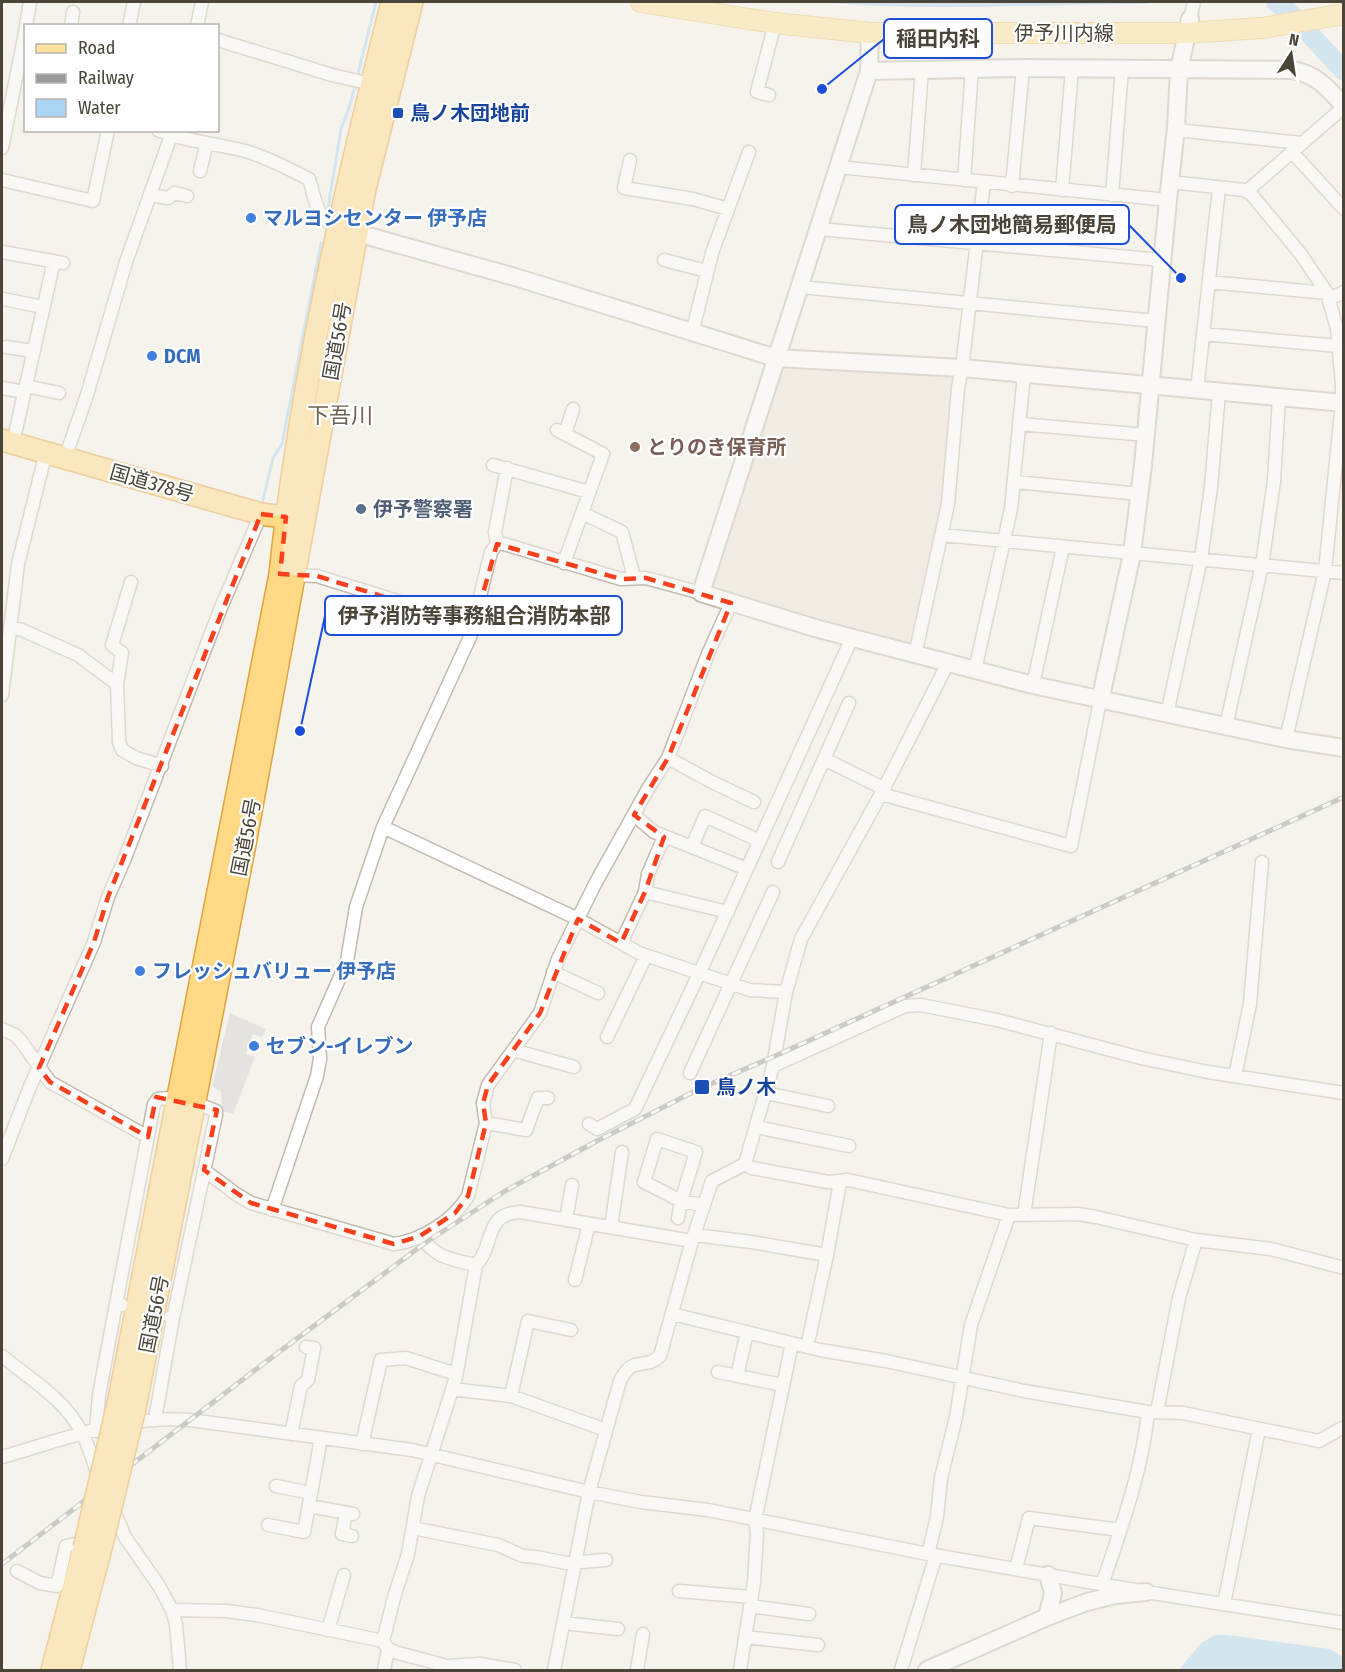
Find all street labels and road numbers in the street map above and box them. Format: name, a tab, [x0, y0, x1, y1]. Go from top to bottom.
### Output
street label: 伊予川内線	[1014, 21, 1114, 45]
street label: 国道56号	[318, 300, 356, 382]
street label: 国道378号	[107, 460, 197, 506]
street label: 国道56号	[227, 796, 265, 878]
street label: 国道56号	[135, 1273, 173, 1355]

